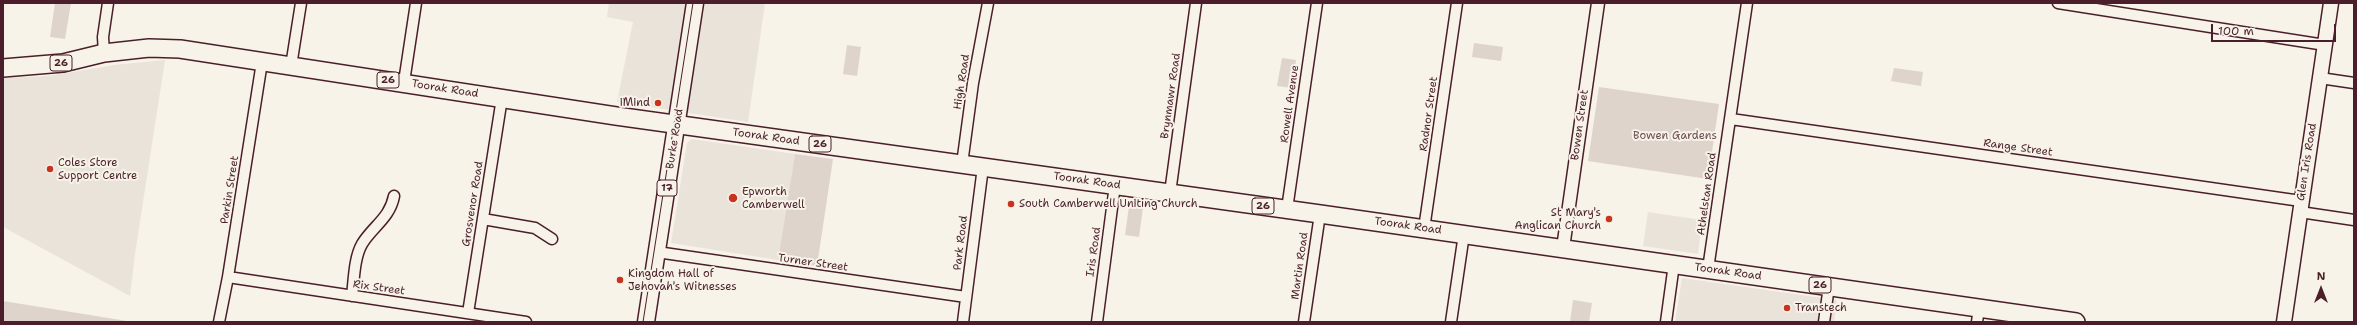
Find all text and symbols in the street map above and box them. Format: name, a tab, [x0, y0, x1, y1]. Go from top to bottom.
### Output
scale bar	[2213, 16, 2338, 42]
text: 100 m	[2218, 23, 2254, 39]
street label: Brynmawr Road	[1158, 52, 1184, 140]
street label: High Road	[951, 53, 973, 111]
road number: 26	[50, 55, 72, 71]
street label: Rowell Avenue	[1278, 64, 1302, 144]
road number: 26	[377, 72, 399, 88]
street label: Radnor Street	[1417, 76, 1441, 152]
street label: Toorak Road	[411, 77, 479, 101]
street label: Bowen Street	[1568, 89, 1592, 161]
place label: iMind	[620, 96, 650, 110]
marker: iMind	[653, 98, 663, 108]
street label: Burke Road	[664, 108, 686, 170]
street label: Glen Iris Road	[2294, 122, 2320, 202]
street label: Toorak Road	[732, 126, 800, 148]
park label: Bowen Gardens	[1633, 129, 1717, 143]
road number: 26	[809, 136, 831, 152]
street label: Range Street	[1983, 137, 2053, 159]
street label: Athelstan Road	[1695, 152, 1719, 236]
street label: Parkin Street	[218, 155, 242, 225]
place label: Coles Store Support Centre	[58, 156, 137, 182]
street label: Grosvenor Road	[460, 160, 486, 248]
marker: Coles Store Support Centre	[45, 164, 55, 174]
street label: Toorak Road	[1053, 170, 1121, 192]
road number: 17	[657, 180, 677, 196]
place label: Epworth Camberwell	[742, 185, 805, 211]
marker: Epworth Camberwell	[727, 192, 739, 204]
place label: South Camberwell Uniting Church	[1019, 197, 1198, 211]
road number: 26	[1252, 198, 1274, 214]
marker: South Camberwell Uniting Church	[1006, 199, 1016, 209]
place label: St Mary's Anglican Church	[1515, 206, 1601, 232]
marker: St Mary's Anglican Church	[1604, 214, 1614, 224]
street label: Park Road	[951, 215, 971, 271]
street label: Toorak Road	[1374, 215, 1442, 237]
street label: Iris Road	[1084, 226, 1104, 278]
street label: Martin Road	[1289, 232, 1311, 300]
street label: Turner Street	[777, 252, 849, 274]
street label: Toorak Road	[1694, 261, 1762, 283]
place label: Kingdom Hall of Jehovah's Witnesses	[628, 267, 737, 293]
north arrow	[2301, 269, 2341, 309]
text: N	[2317, 269, 2325, 284]
marker: Kingdom Hall of Jehovah's Witnesses	[615, 275, 625, 285]
road number: 26	[1809, 277, 1831, 293]
street label: Rix Street	[352, 278, 406, 298]
place label: Transtech	[1795, 301, 1847, 315]
marker: Transtech	[1782, 303, 1792, 313]

